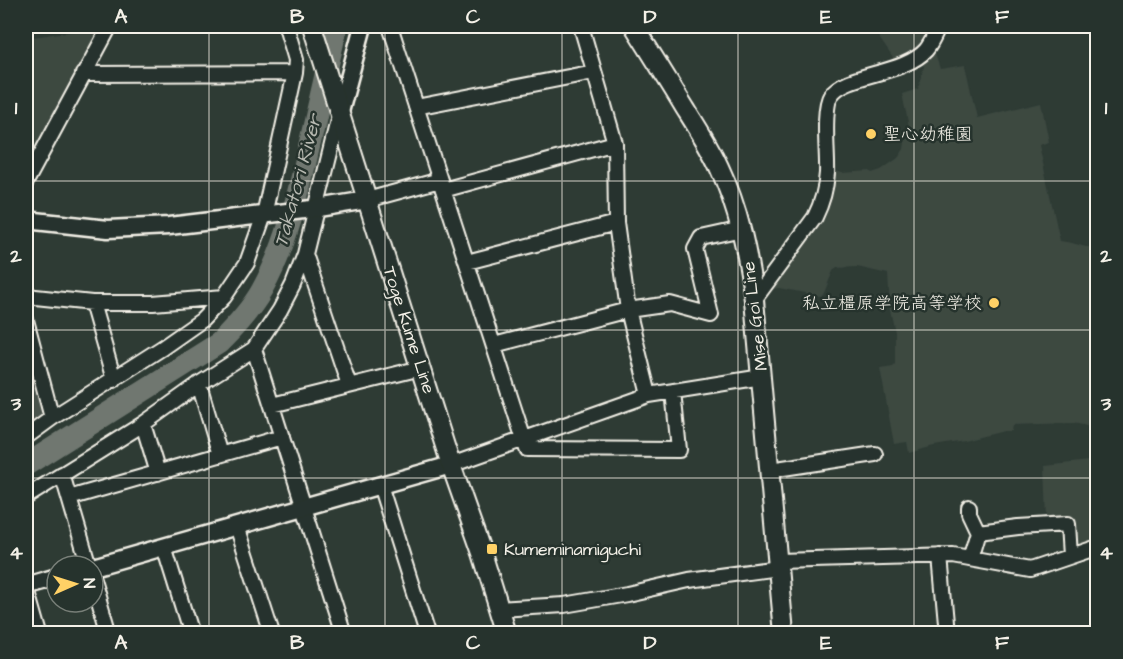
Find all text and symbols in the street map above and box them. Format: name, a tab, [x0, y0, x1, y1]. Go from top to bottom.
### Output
text: A	[115, 3, 128, 31]
text: B	[290, 3, 305, 31]
text: C	[466, 3, 481, 31]
text: D	[644, 3, 657, 31]
text: E	[820, 3, 832, 31]
text: F	[995, 3, 1010, 31]
text: 1	[15, 94, 18, 122]
text: 1	[1105, 94, 1108, 122]
water label: Takatori River	[267, 110, 330, 250]
place label: 聖心幼稚園	[883, 122, 973, 147]
marker: 聖心幼稚園	[864, 127, 878, 141]
text: 2	[9, 242, 22, 270]
text: 2	[1099, 242, 1112, 270]
street label: Mise Goi Line	[736, 260, 774, 372]
street label: Toge Kume Line	[376, 263, 441, 397]
place label: 私立橿原学院高等学校	[802, 291, 982, 316]
marker: 私立橿原学院高等学校	[987, 296, 1001, 310]
text: 3	[10, 390, 22, 418]
text: 3	[1100, 390, 1112, 418]
place label: Kumeminamiguchi	[504, 537, 641, 563]
text: 4	[9, 539, 23, 567]
text: 4	[1099, 539, 1113, 567]
marker: Kumeminamiguchi	[485, 542, 499, 556]
north arrow	[45, 554, 105, 614]
text: N	[78, 578, 100, 589]
text: A	[115, 629, 128, 657]
text: B	[290, 629, 305, 657]
text: C	[466, 629, 481, 657]
text: D	[644, 629, 657, 657]
text: E	[820, 629, 832, 657]
text: F	[995, 629, 1010, 657]

